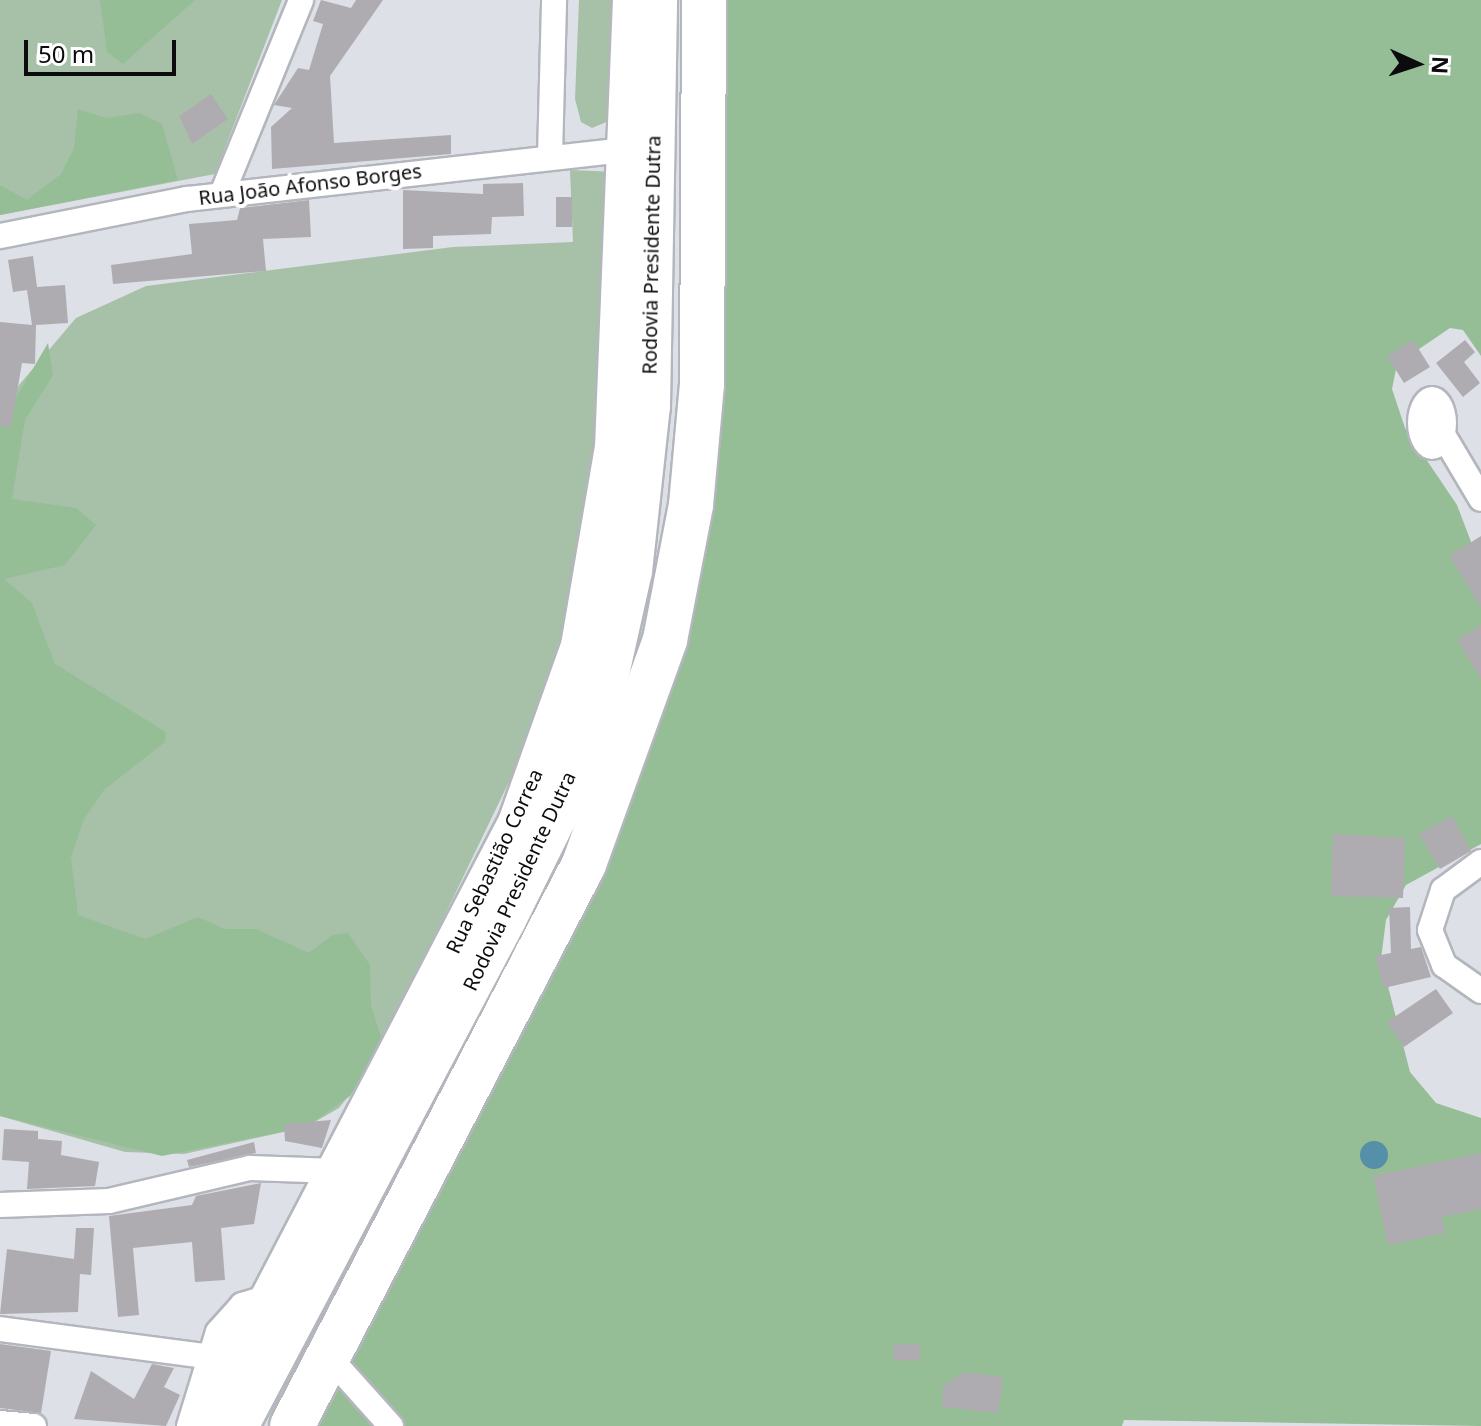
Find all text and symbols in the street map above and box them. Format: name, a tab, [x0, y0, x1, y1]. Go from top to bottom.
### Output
scale bar	[28, 24, 180, 74]
north arrow	[1377, 24, 1457, 104]
text: 50 m	[38, 37, 94, 70]
text: N	[1426, 56, 1456, 75]
street label: Rodovia Presidente Dutra	[637, 135, 665, 375]
street label: Rua João Afonso Borges	[197, 158, 423, 210]
street label: Rua Sebastião Correa	[441, 765, 547, 957]
street label: Rodovia Presidente Dutra	[458, 768, 580, 994]

